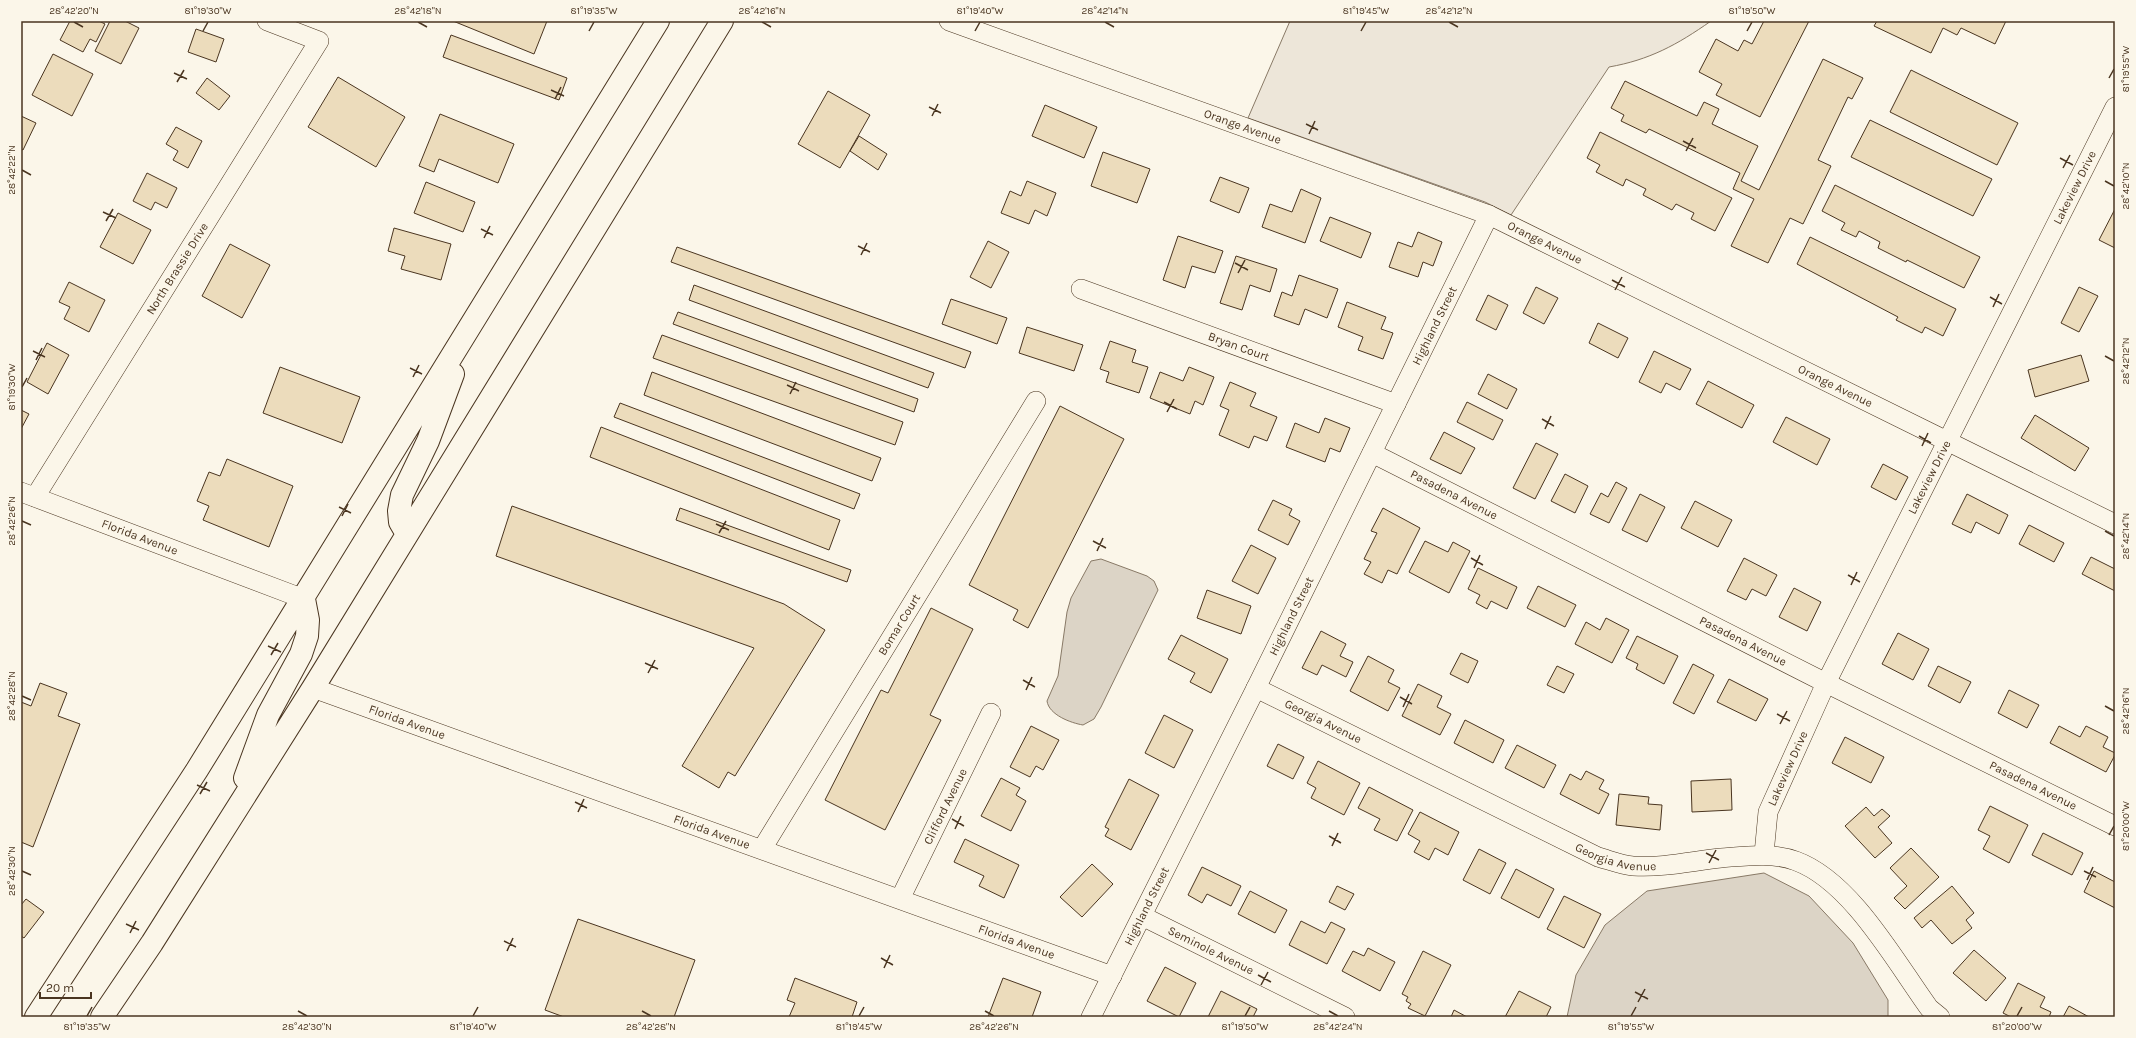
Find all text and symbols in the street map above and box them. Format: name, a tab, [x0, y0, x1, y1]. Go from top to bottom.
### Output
text: 28°42'20"N	[49, 5, 99, 17]
text: 81°19'30"W	[184, 5, 232, 17]
text: 28°42'18"N	[394, 5, 442, 17]
text: 81°19'35"W	[571, 5, 617, 17]
text: 28°42'16"N	[739, 5, 786, 17]
text: 81°19'40"W	[957, 5, 1003, 17]
text: 28°42'14"N	[1082, 5, 1128, 17]
text: 81°19'45"W	[1343, 5, 1389, 17]
text: 28°42'12"N	[1425, 5, 1473, 17]
text: 81°19'50"W	[1729, 5, 1775, 17]
text: 81°19'55"W	[2120, 46, 2132, 92]
street label: Orange Avenue	[1202, 106, 1283, 147]
text: 28°42'22"N	[6, 145, 18, 195]
street label: Lakeview Drive	[2050, 148, 2099, 227]
text: 28°42'10"N	[2120, 162, 2132, 210]
street label: Orange Avenue	[1505, 218, 1584, 267]
street label: North Brassie Drive	[143, 220, 211, 317]
street label: Highland Street	[1409, 284, 1460, 367]
street label: Bryan Court	[1206, 329, 1272, 364]
text: 28°42'12"N	[2120, 337, 2132, 385]
street label: Orange Avenue	[1796, 362, 1875, 410]
text: 81°19'30"W	[6, 363, 18, 411]
street label: Lakeview Drive	[1905, 438, 1954, 516]
street label: Pasadena Avenue	[1408, 467, 1500, 522]
text: 28°42'26"N	[6, 496, 18, 546]
text: 28°42'14"N	[2120, 513, 2132, 559]
street label: Florida Avenue	[100, 516, 180, 558]
street label: Highland Street	[1266, 574, 1317, 658]
street label: Bomar Court	[875, 591, 923, 658]
street label: Pasadena Avenue	[1697, 613, 1789, 669]
text: 28°42'28"N	[6, 671, 18, 721]
text: 28°42'16"N	[2120, 688, 2132, 735]
street label: Georgia Avenue	[1282, 696, 1364, 746]
street label: Florida Avenue	[367, 702, 447, 742]
street label: Lakeview Drive	[1765, 729, 1811, 808]
street label: Pasadena Avenue	[1987, 758, 2079, 813]
street label: Clifford Avenue	[921, 766, 970, 847]
text: 81°20'00"W	[2120, 801, 2132, 851]
street label: Florida Avenue	[672, 812, 752, 852]
street label: Georgia Avenue	[1573, 840, 1657, 873]
text: 28°42'30"N	[6, 846, 18, 896]
street label: Highland Street	[1121, 864, 1172, 948]
street label: Florida Avenue	[977, 921, 1057, 962]
street label: Seminole Avenue	[1166, 923, 1256, 978]
scale bar	[40, 974, 91, 1000]
text: 20 m	[46, 981, 74, 995]
text: 81°19'35"W	[64, 1021, 110, 1033]
text: 28°42'30"N	[282, 1021, 332, 1033]
text: 81°19'40"W	[450, 1021, 496, 1033]
text: 28°42'28"N	[626, 1021, 676, 1033]
text: 81°19'45"W	[836, 1021, 882, 1033]
text: 28°42'26"N	[969, 1021, 1019, 1033]
text: 81°19'50"W	[1222, 1021, 1268, 1033]
text: 28°42'24"N	[1313, 1021, 1363, 1033]
text: 81°19'55"W	[1608, 1021, 1654, 1033]
text: 81°20'00"W	[1992, 1021, 2042, 1033]

